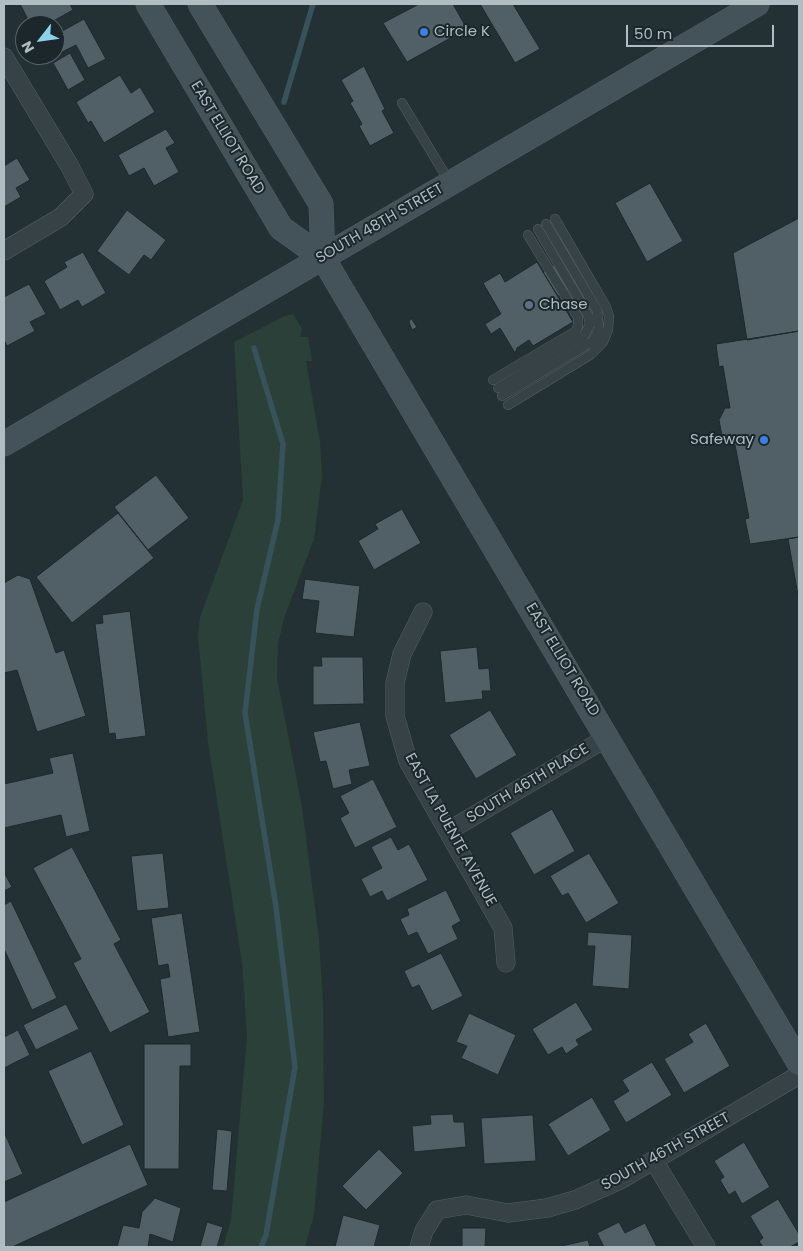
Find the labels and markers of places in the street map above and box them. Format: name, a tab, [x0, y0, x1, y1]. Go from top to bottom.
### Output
place label: Circle K	[434, 23, 490, 41]
marker: Circle K	[418, 26, 430, 38]
place label: Chase	[539, 296, 587, 314]
marker: Chase	[523, 299, 535, 311]
place label: Safeway	[690, 431, 754, 449]
marker: Safeway	[758, 434, 770, 446]

